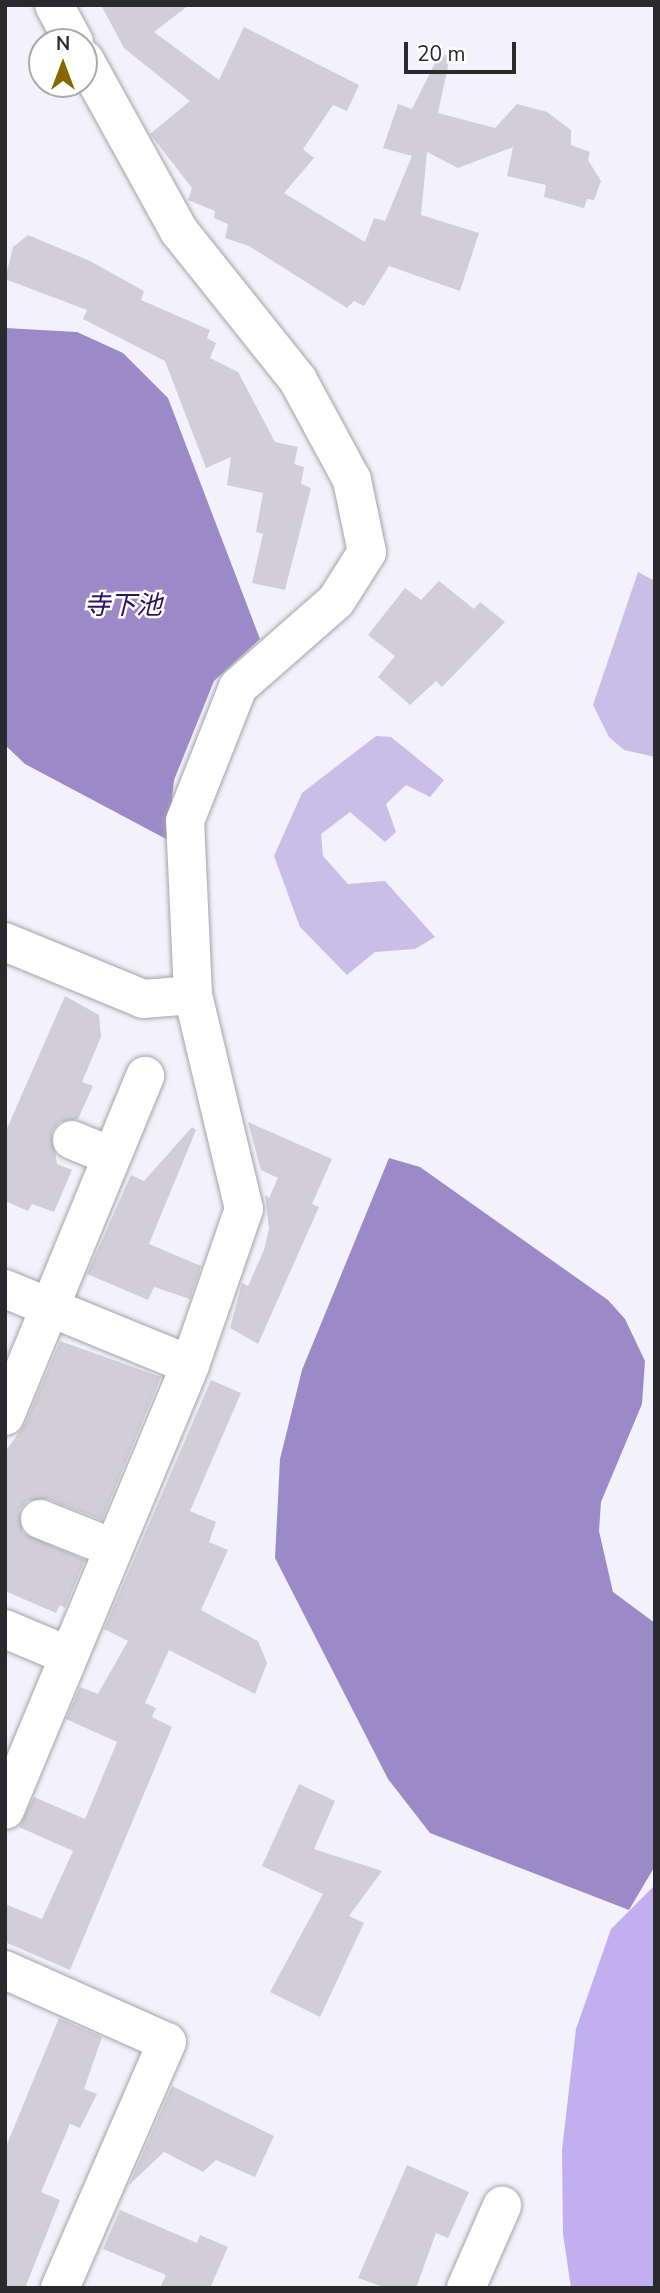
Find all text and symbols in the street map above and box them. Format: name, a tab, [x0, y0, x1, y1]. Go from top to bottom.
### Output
north arrow	[28, 28, 98, 98]
scale bar	[408, 28, 520, 72]
text: N	[56, 31, 70, 57]
text: 20 m	[417, 40, 466, 68]
water label: 寺下池	[84, 590, 162, 622]

